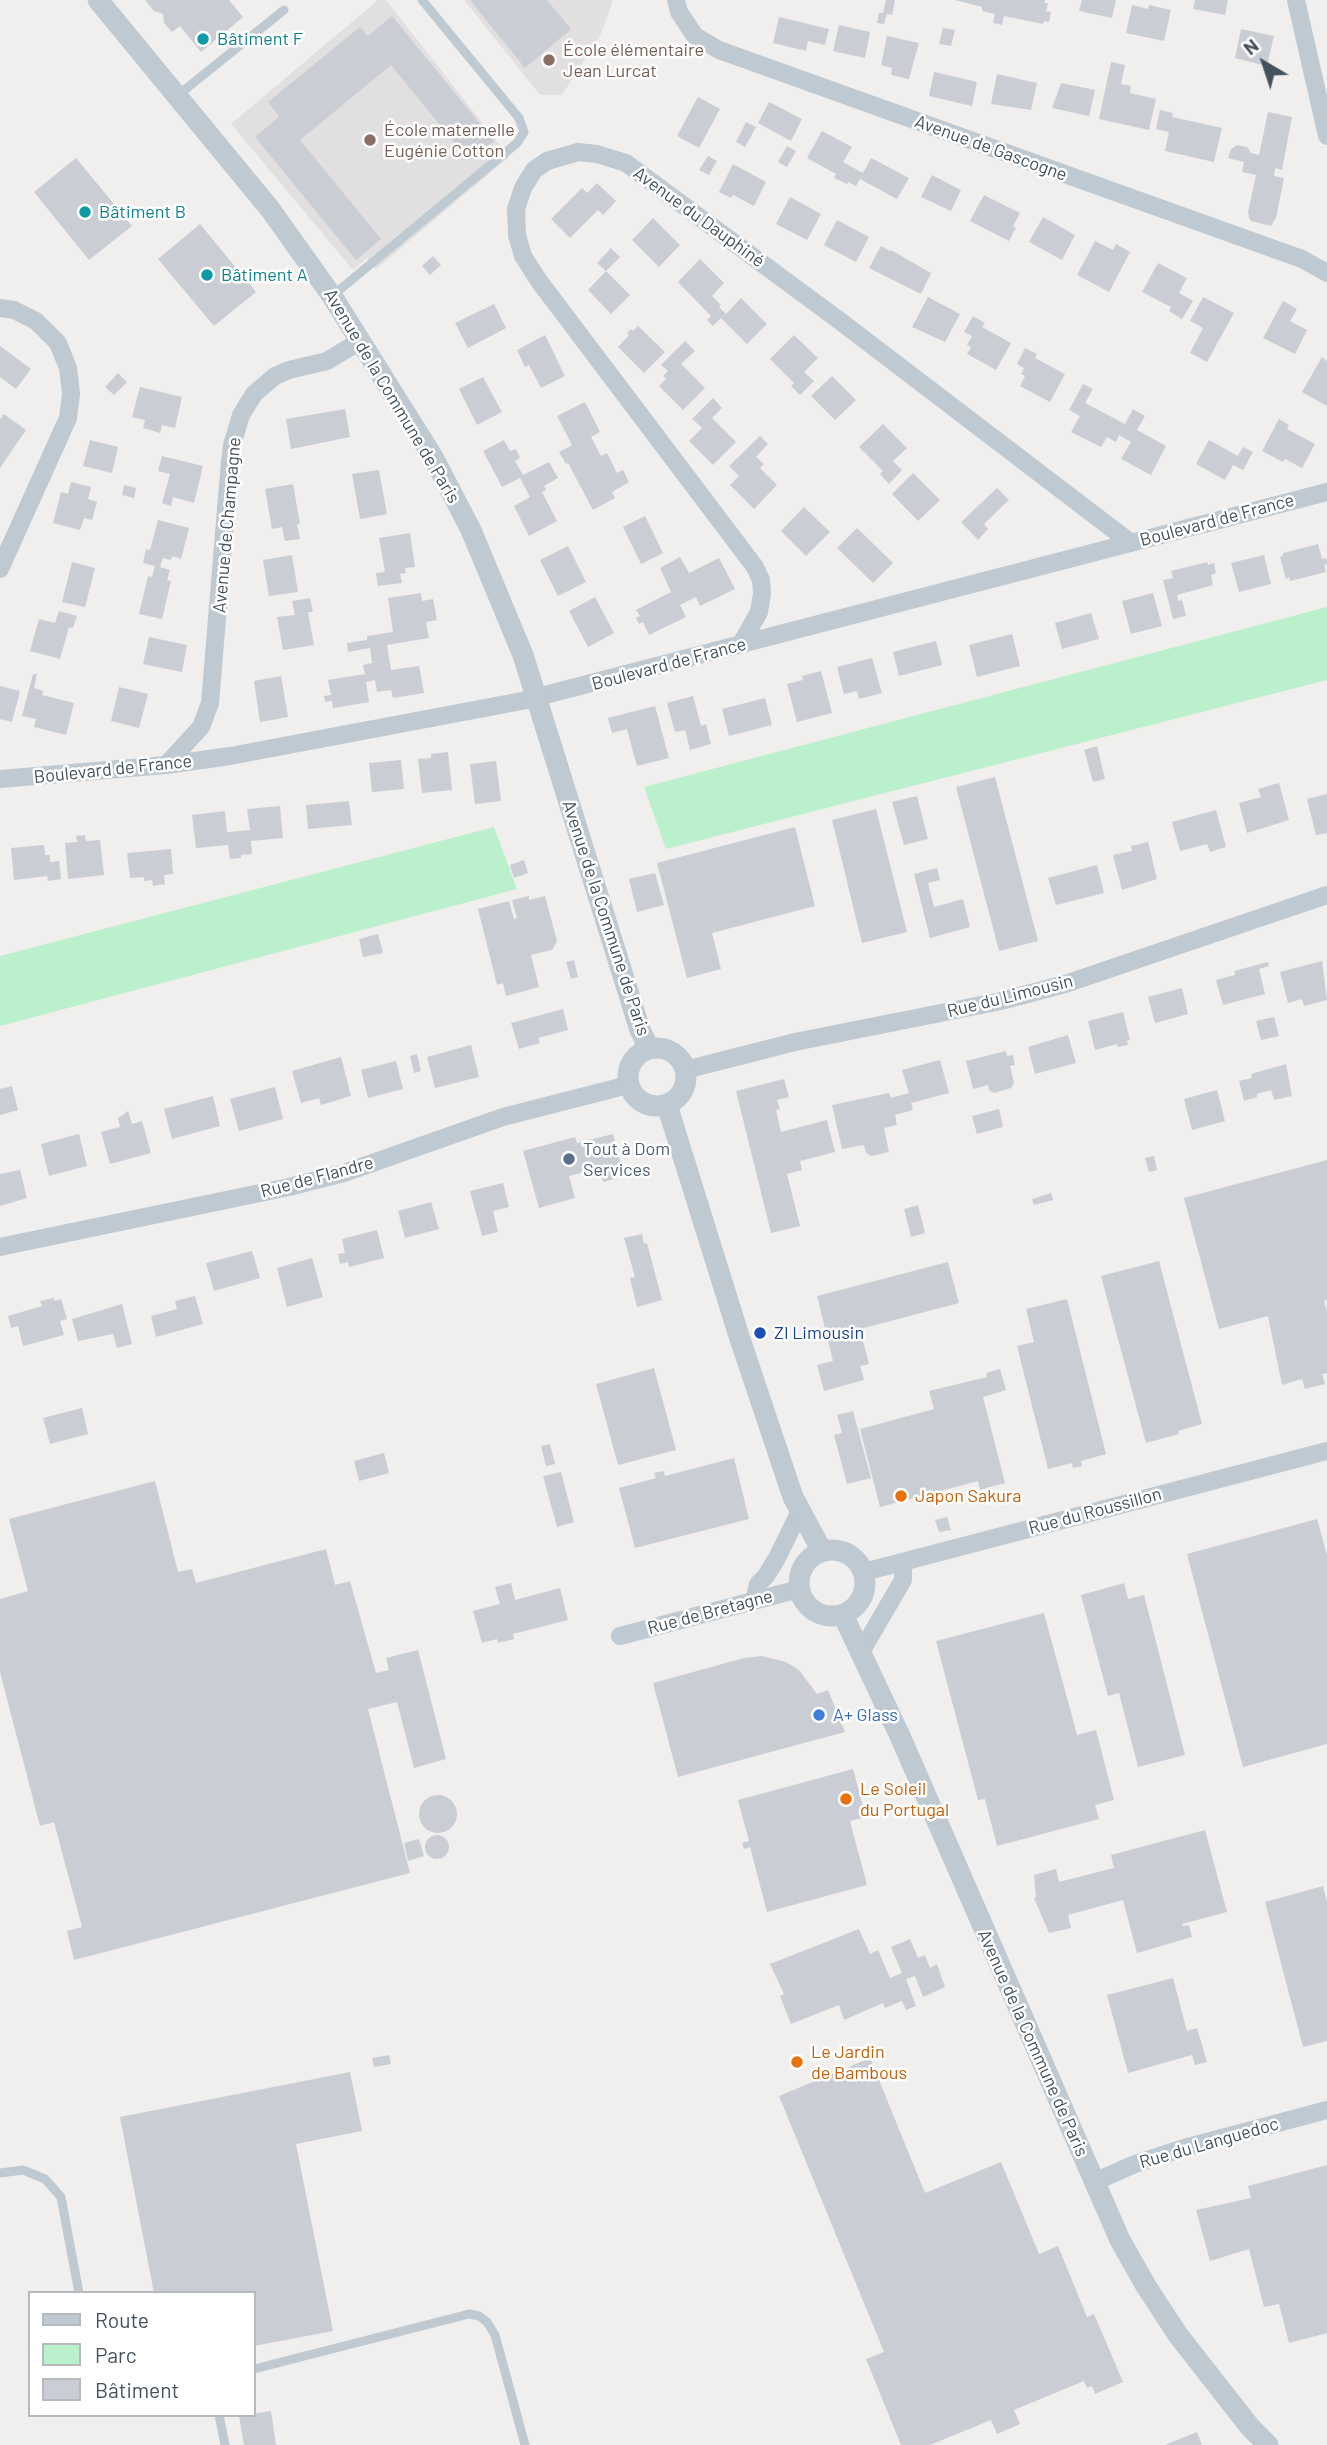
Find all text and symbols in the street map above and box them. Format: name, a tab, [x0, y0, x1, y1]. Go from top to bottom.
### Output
place label: Bâtiment F	[217, 28, 303, 50]
north arrow	[1229, 28, 1299, 98]
marker: Bâtiment F	[195, 31, 211, 47]
text: N	[1238, 33, 1263, 59]
place label: École élémentaire Jean Lurcat	[563, 39, 704, 82]
marker: École élémentaire Jean Lurcat	[541, 52, 557, 68]
street label: Avenue de Gascogne	[912, 110, 1070, 186]
place label: École maternelle Eugénie Cotton	[384, 119, 515, 162]
marker: École maternelle Eugénie Cotton	[362, 132, 378, 148]
street label: Avenue du Dauphiné	[629, 162, 769, 272]
place label: Bâtiment B	[99, 201, 186, 223]
marker: Bâtiment B	[77, 204, 93, 220]
place label: Bâtiment A	[221, 264, 308, 286]
marker: Bâtiment A	[199, 267, 215, 283]
street label: Avenue de la Commune de Paris	[319, 285, 465, 507]
street label: Avenue de Champagne	[209, 436, 245, 614]
street label: Boulevard de France	[1137, 489, 1297, 551]
street label: Boulevard de France	[589, 633, 749, 695]
street label: Boulevard de France	[33, 750, 193, 788]
street label: Avenue de la Commune de Paris	[558, 798, 654, 1038]
street label: Rue du Limousin	[945, 970, 1075, 1022]
place label: Tout à Dom Services	[583, 1138, 670, 1180]
marker: Tout à Dom Services	[561, 1151, 577, 1167]
street label: Rue de Flandre	[258, 1152, 376, 1202]
place label: ZI Limousin	[774, 1322, 864, 1344]
marker: ZI Limousin	[752, 1325, 768, 1341]
street label: Rue du Roussillon	[1026, 1483, 1164, 1539]
place label: Japon Sakura	[915, 1485, 1022, 1507]
marker: Japon Sakura	[893, 1488, 909, 1504]
street label: Rue de Bretagne	[645, 1585, 775, 1639]
place label: A+ Glass	[833, 1704, 898, 1726]
marker: A+ Glass	[811, 1707, 827, 1723]
place label: Le Soleil du Portugal	[860, 1778, 949, 1820]
marker: Le Soleil du Portugal	[838, 1791, 854, 1807]
street label: Avenue de la Commune de Paris	[973, 1926, 1093, 2160]
place label: Le Jardin de Bambous	[811, 2041, 907, 2084]
marker: Le Jardin de Bambous	[789, 2054, 805, 2070]
street label: Rue du Languedoc	[1137, 2113, 1281, 2173]
legend	[28, 2291, 256, 2417]
text: Route	[95, 2307, 149, 2332]
text: Parc	[95, 2342, 137, 2367]
text: Bâtiment	[95, 2377, 179, 2402]

